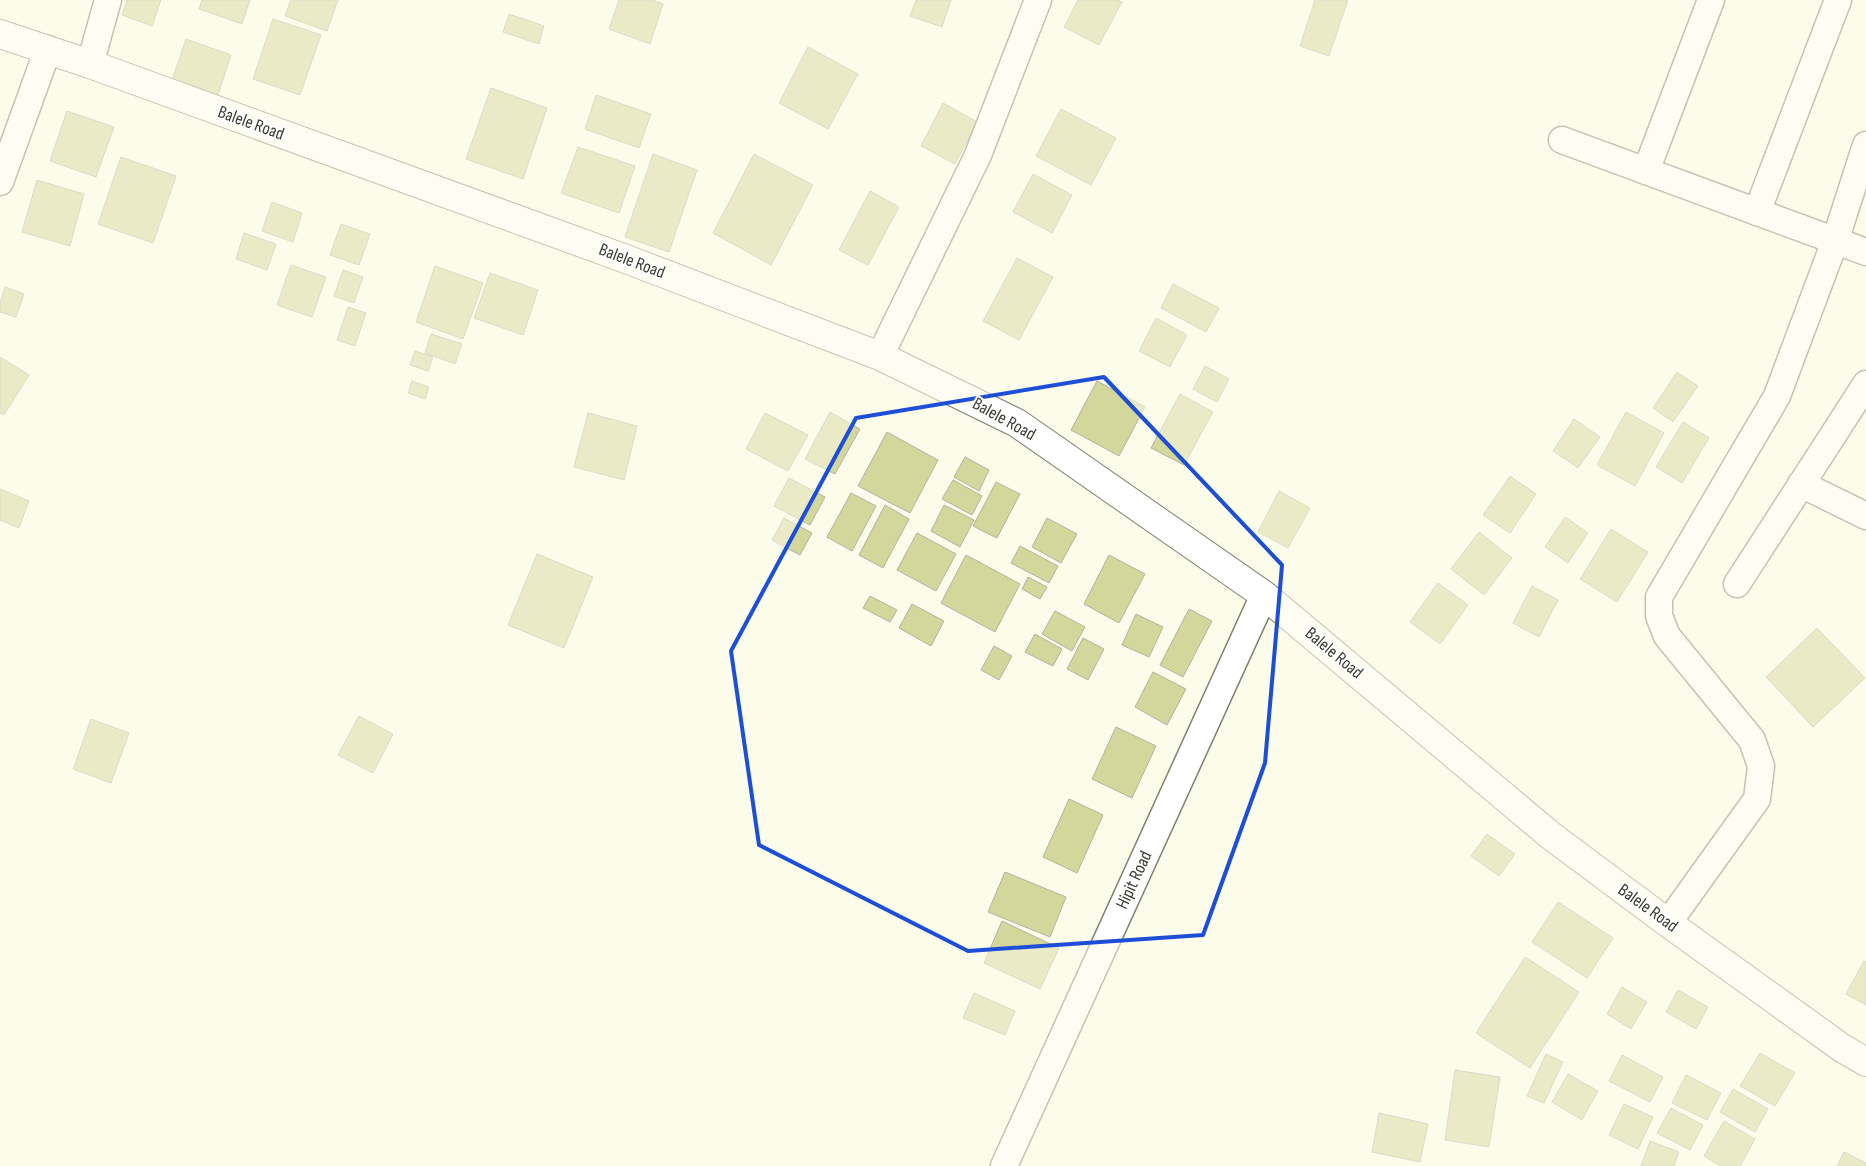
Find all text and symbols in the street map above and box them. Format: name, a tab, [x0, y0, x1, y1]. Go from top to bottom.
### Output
street label: Balele Road	[215, 101, 287, 145]
street label: Balele Road	[596, 239, 668, 283]
street label: Balele Road	[969, 393, 1039, 445]
street label: Balele Road	[1301, 623, 1367, 683]
street label: Hipit Road	[1111, 848, 1157, 912]
street label: Balele Road	[1614, 879, 1682, 937]

